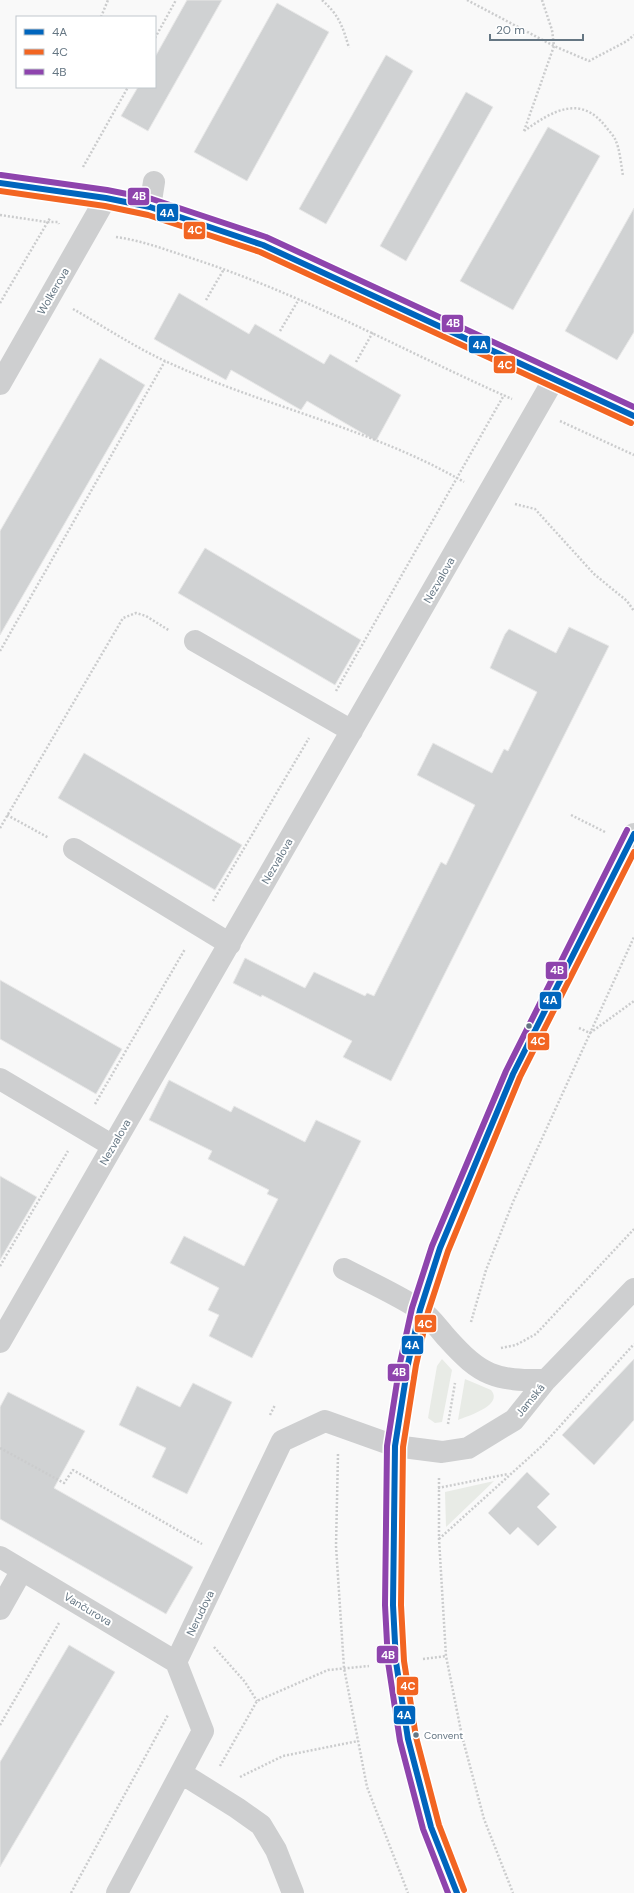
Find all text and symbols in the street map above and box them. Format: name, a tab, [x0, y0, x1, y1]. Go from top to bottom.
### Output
legend	[16, 16, 156, 88]
scale bar	[490, 16, 583, 42]
text: 20 m	[496, 22, 525, 38]
text: 4A	[52, 24, 67, 40]
text: 4C	[52, 44, 68, 60]
text: 4B	[52, 64, 67, 80]
line badge: 4B	[127, 187, 150, 206]
text: 4B	[132, 189, 146, 203]
line badge: 4A	[156, 203, 179, 222]
text: 4A	[160, 206, 175, 220]
line badge: 4C	[183, 221, 206, 240]
text: 4C	[187, 223, 203, 237]
street label: Wolkerova	[34, 265, 72, 317]
line badge: 4B	[441, 314, 464, 333]
text: 4B	[446, 316, 460, 330]
line badge: 4A	[468, 335, 491, 354]
text: 4A	[473, 338, 488, 352]
line badge: 4C	[493, 355, 516, 374]
text: 4C	[497, 358, 513, 372]
street label: Nezvalova	[420, 555, 458, 605]
street label: Nezvalova	[258, 836, 296, 886]
line badge: 4B	[545, 961, 568, 980]
text: 4B	[550, 963, 564, 977]
line badge: 4A	[539, 991, 562, 1010]
text: 4A	[543, 993, 558, 1007]
unlabelled marker	[524, 1021, 534, 1031]
line badge: 4C	[527, 1032, 550, 1051]
text: 4C	[530, 1034, 546, 1048]
street label: Nezvalova	[96, 1117, 134, 1167]
line badge: 4C	[414, 1314, 437, 1333]
text: 4C	[417, 1317, 433, 1331]
line badge: 4A	[401, 1335, 424, 1355]
text: 4A	[405, 1338, 420, 1352]
line badge: 4B	[387, 1363, 410, 1382]
text: 4B	[392, 1365, 406, 1379]
street label: Jamská	[513, 1381, 547, 1419]
street label: Nerudova	[183, 1588, 217, 1638]
street label: Vančurova	[62, 1589, 114, 1629]
line badge: 4B	[376, 1645, 399, 1664]
text: 4B	[381, 1648, 395, 1662]
line badge: 4C	[396, 1676, 419, 1696]
text: 4C	[400, 1679, 416, 1693]
line badge: 4A	[393, 1705, 416, 1725]
text: 4A	[397, 1708, 412, 1722]
place label: Convent	[424, 1729, 463, 1742]
marker: Convent	[411, 1730, 421, 1740]

